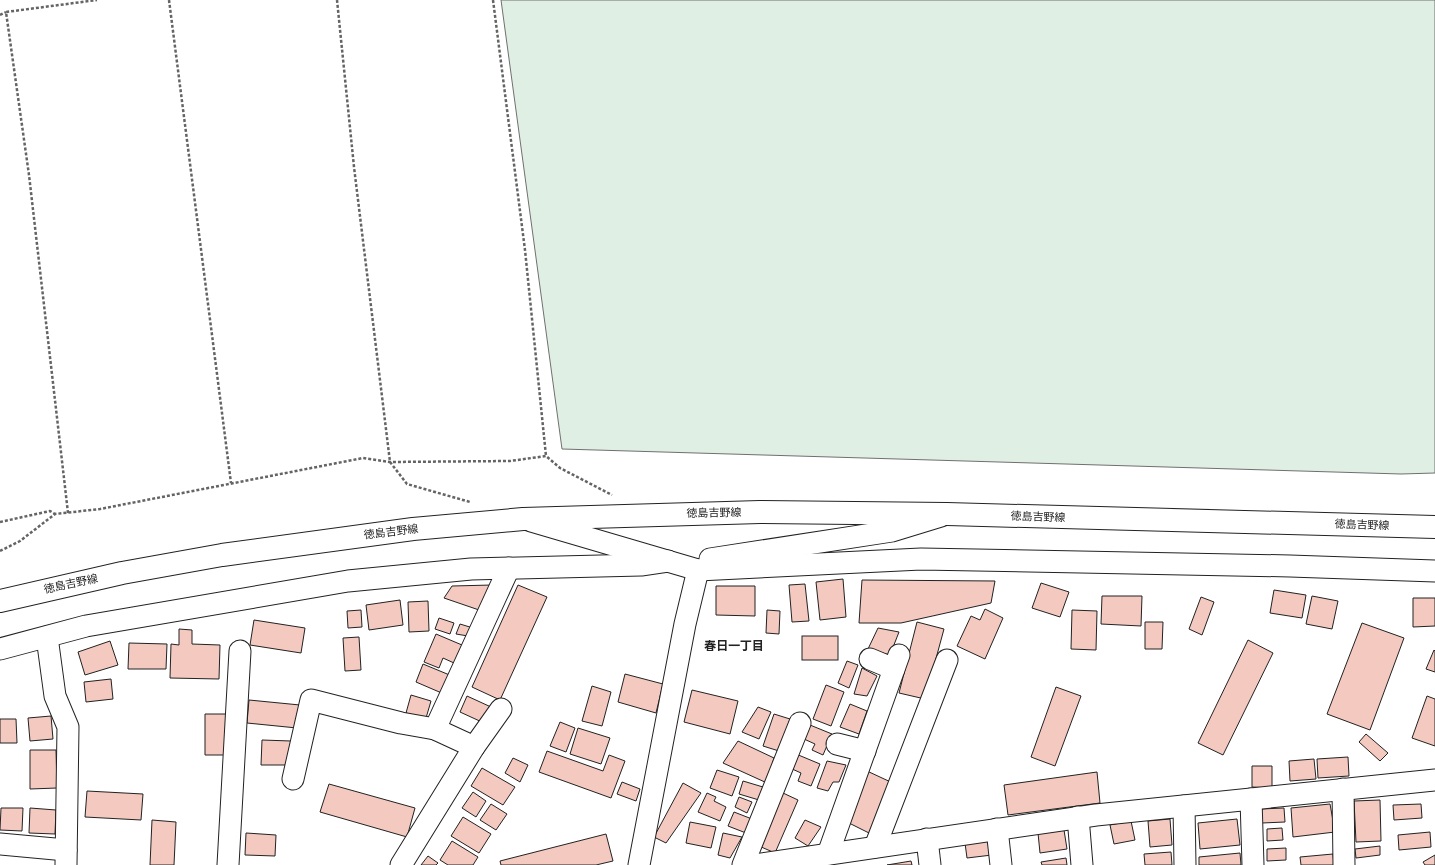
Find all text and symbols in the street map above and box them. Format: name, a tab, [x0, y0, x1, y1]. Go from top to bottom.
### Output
street label: 徳島吉野線	[686, 506, 742, 520]
street label: 徳島吉野線	[1010, 510, 1066, 524]
street label: 徳島吉野線	[1334, 518, 1390, 532]
street label: 徳島吉野線	[363, 522, 419, 542]
street label: 徳島吉野線	[43, 572, 99, 596]
district label: 春日一丁目	[704, 639, 764, 653]

